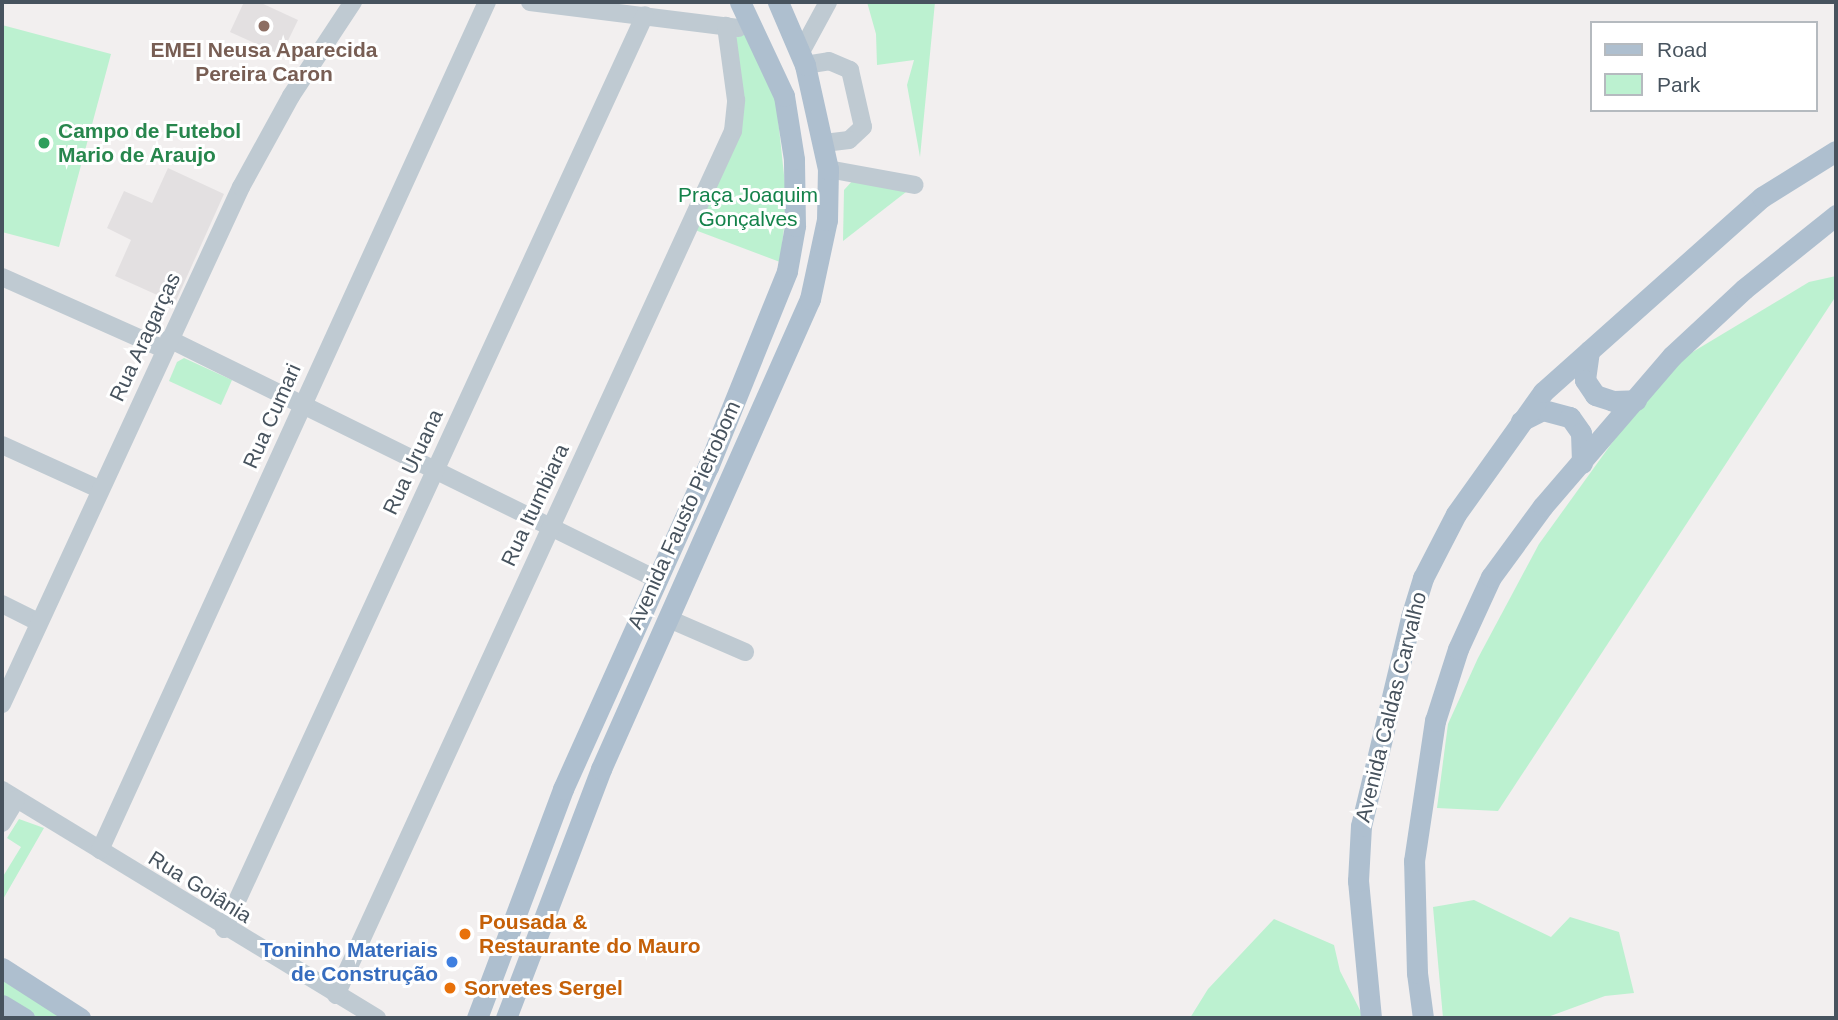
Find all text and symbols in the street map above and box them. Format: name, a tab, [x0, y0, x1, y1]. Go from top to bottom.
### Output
marker: EMEI Neusa Aparecida Pereira Caron	[256, 18, 272, 34]
legend	[1590, 21, 1817, 112]
place label: EMEI Neusa Aparecida Pereira Caron	[150, 37, 378, 87]
text: Road	[1657, 38, 1707, 61]
text: Park	[1657, 73, 1700, 96]
place label: Campo de Futebol Mario de Araujo	[58, 118, 241, 168]
marker: Campo de Futebol Mario de Araujo	[36, 135, 52, 151]
park label: Praça Joaquim Gonçalves	[678, 182, 818, 232]
street label: Rua Aragarças	[104, 268, 186, 406]
street label: Rua Cumari	[238, 360, 306, 472]
street label: Avenida Fausto Pietrobom	[622, 397, 746, 633]
street label: Rua Uruana	[378, 405, 448, 519]
street label: Rua Itumbiara	[496, 440, 574, 570]
street label: Avenida Caldas Carvalho	[1350, 589, 1432, 825]
street label: Rua Goiânia	[144, 845, 256, 929]
place label: Pousada & Restaurante do Mauro	[479, 909, 701, 959]
marker: Pousada & Restaurante do Mauro	[457, 926, 473, 942]
place label: Toninho Materiais de Construção	[260, 937, 438, 987]
marker: Toninho Materiais de Construção	[444, 954, 460, 970]
place label: Sorvetes Sergel	[464, 975, 623, 1001]
marker: Sorvetes Sergel	[442, 980, 458, 996]

